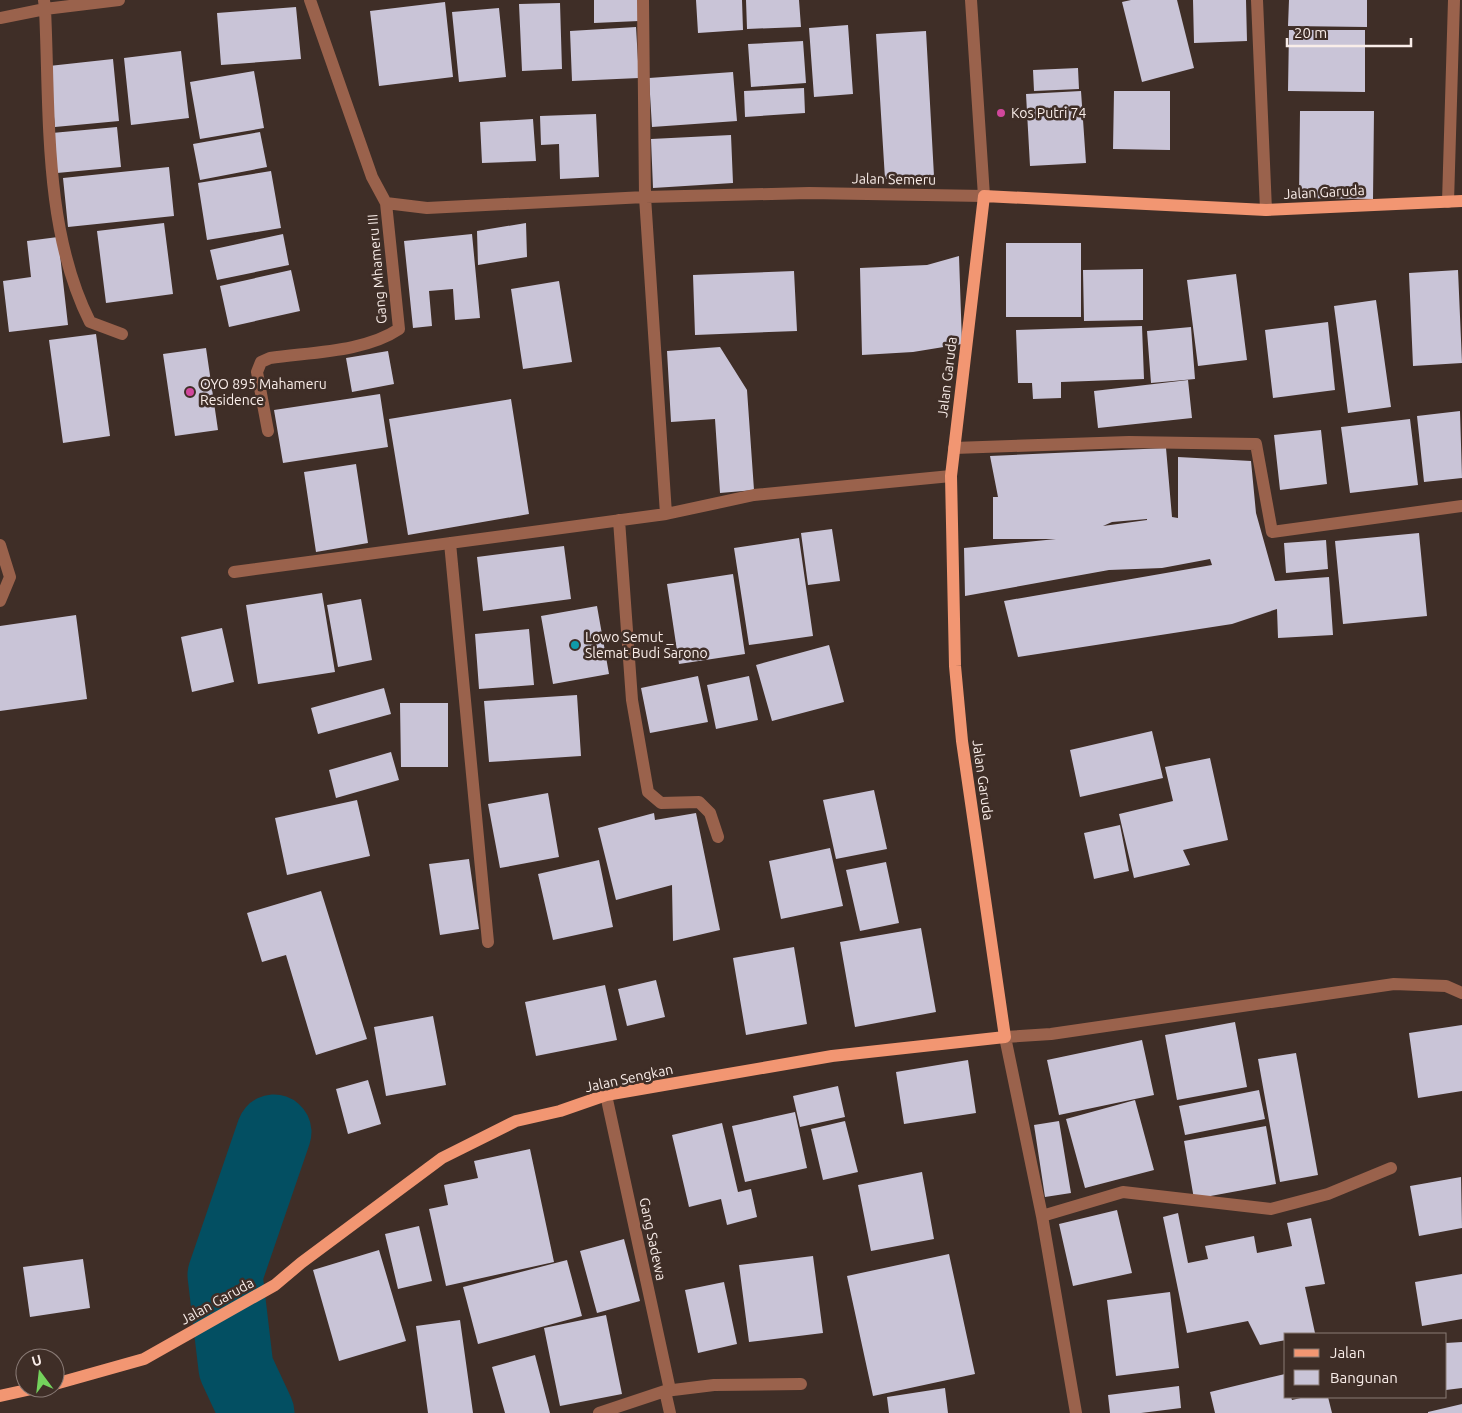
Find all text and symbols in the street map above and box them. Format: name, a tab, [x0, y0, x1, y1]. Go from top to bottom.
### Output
scale bar	[1287, 15, 1411, 47]
text: 20 m	[1294, 24, 1327, 41]
place label: Kos Putri 74	[1011, 105, 1086, 121]
marker: Kos Putri 74	[995, 107, 1007, 119]
street label: Jalan Semeru	[852, 170, 936, 188]
street label: Jalan Garuda	[1283, 182, 1365, 202]
street label: Gang Mhameru III	[364, 213, 390, 325]
street label: Jalan Garuda	[934, 336, 960, 418]
place label: OYO 895 Mahameru Residence	[200, 376, 327, 408]
marker: OYO 895 Mahameru Residence	[184, 386, 196, 398]
place label: Lowo Semut _ Slemat Budi Sarono	[585, 629, 708, 661]
marker: Lowo Semut _ Slemat Budi Sarono	[569, 639, 581, 651]
street label: Jalan Garuda	[969, 739, 997, 821]
street label: Jalan Sengkan	[584, 1061, 674, 1095]
street label: Gang Sadewa	[636, 1196, 670, 1282]
street label: Jalan Garuda	[178, 1274, 256, 1328]
legend	[1284, 1333, 1447, 1398]
text: Jalan	[1330, 1344, 1365, 1361]
north arrow	[15, 1348, 65, 1398]
text: U	[30, 1351, 43, 1369]
text: Bangunan	[1330, 1369, 1398, 1386]

